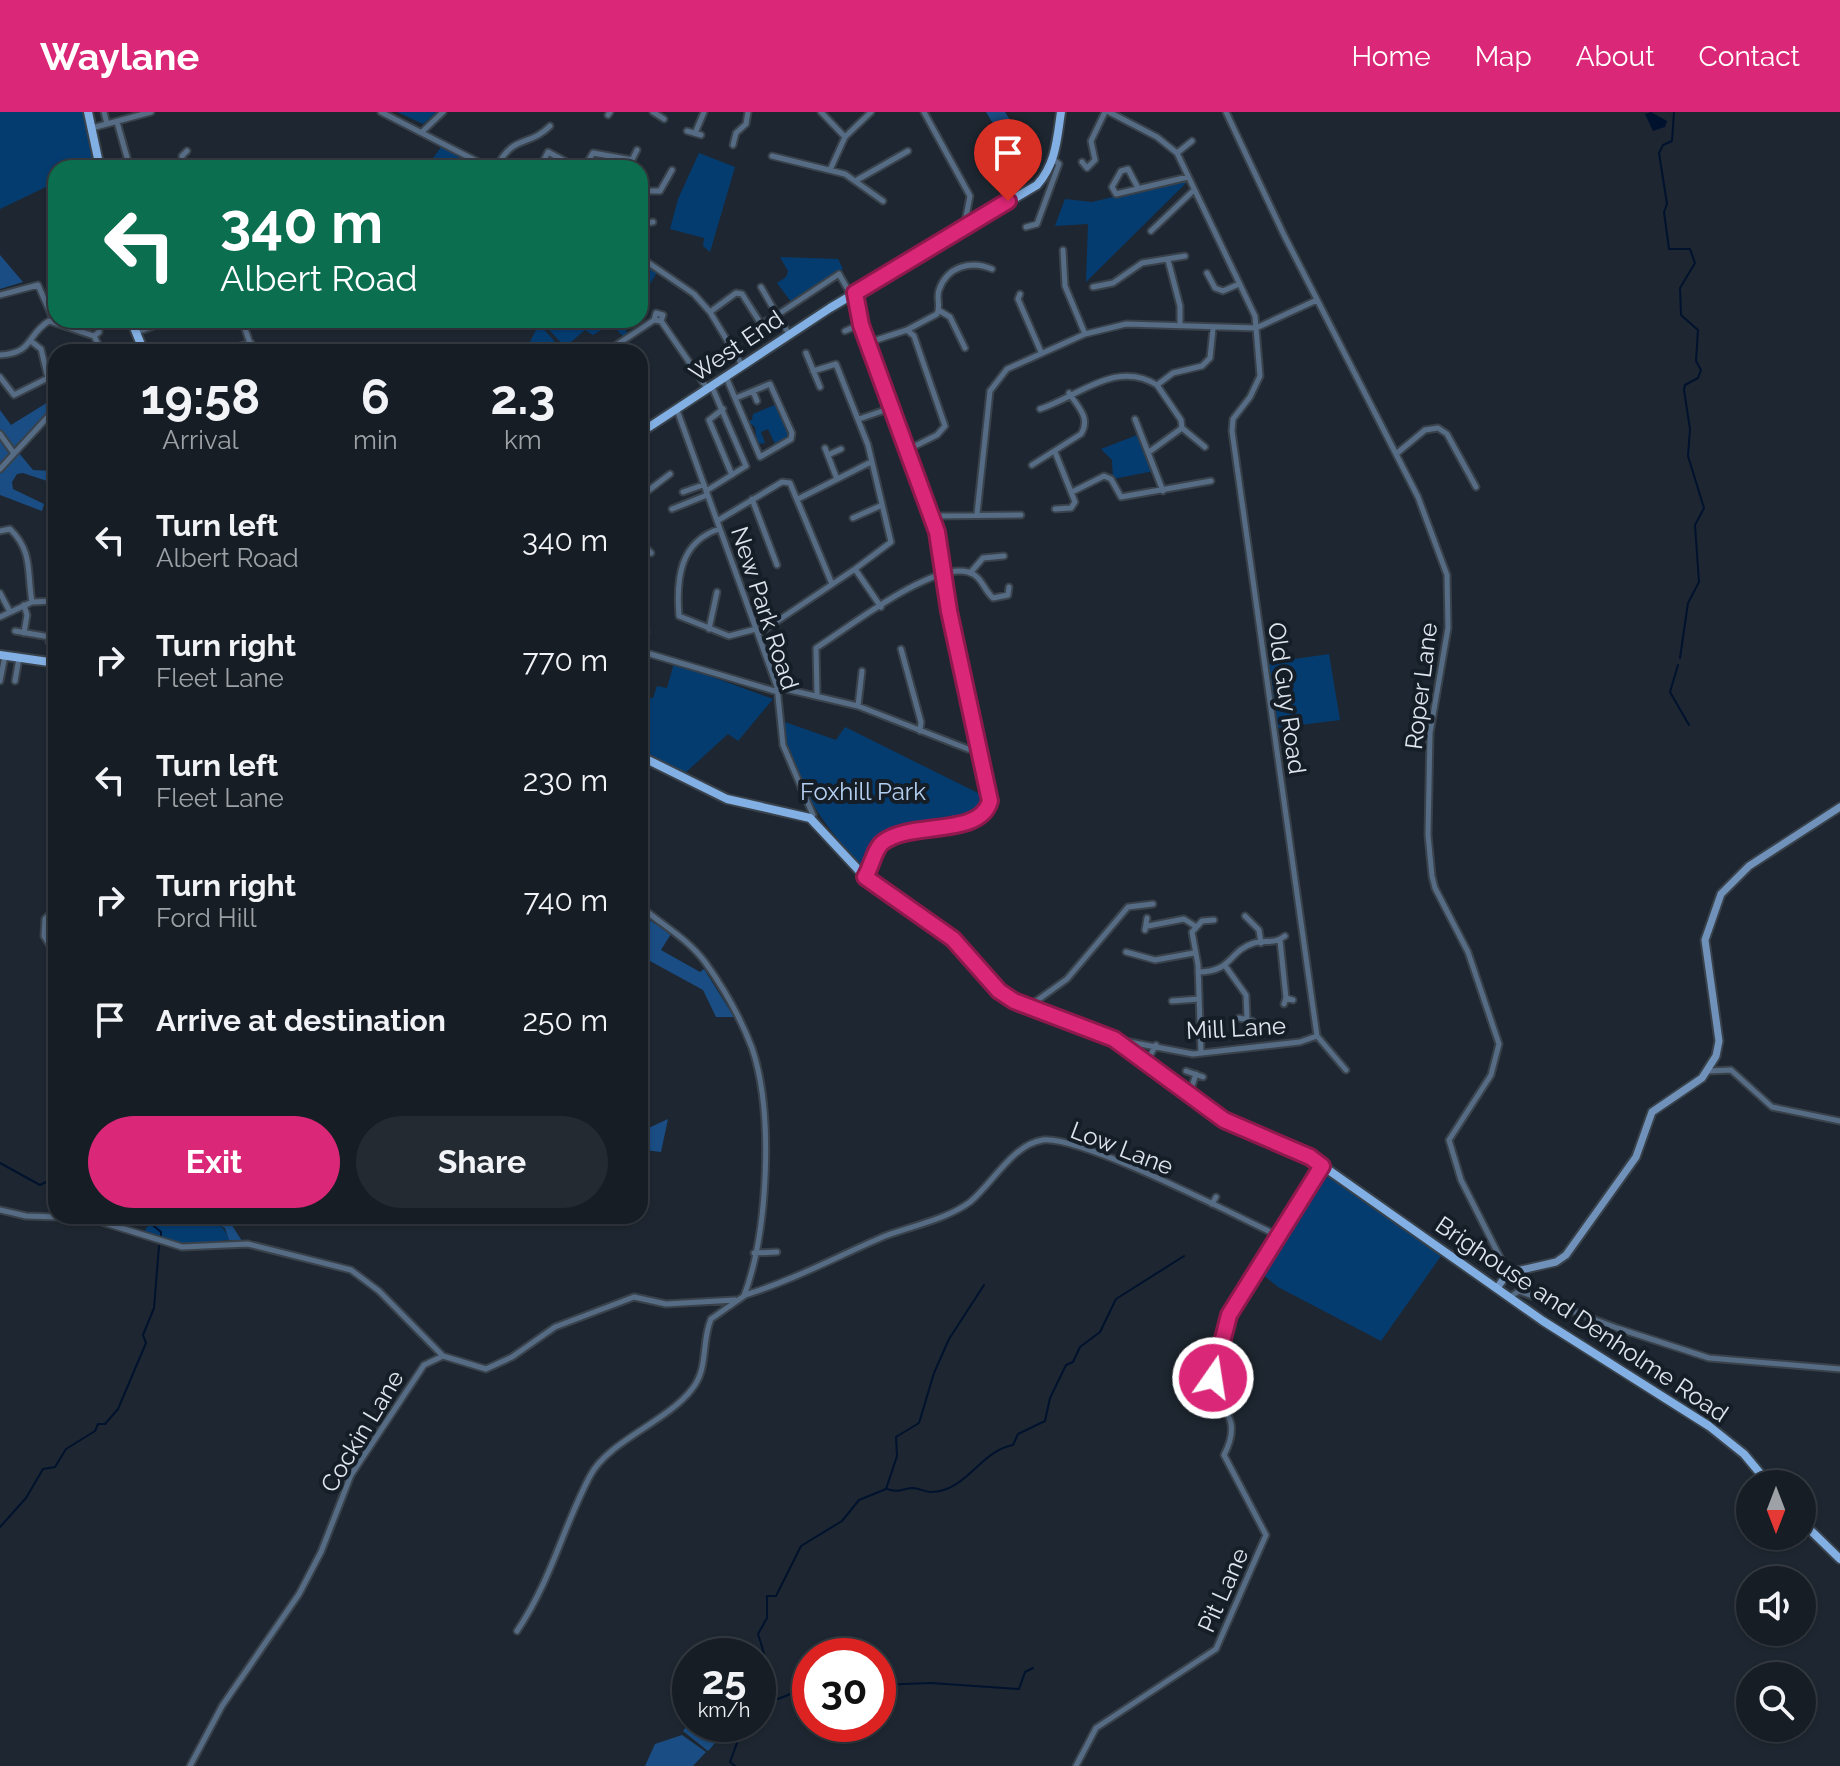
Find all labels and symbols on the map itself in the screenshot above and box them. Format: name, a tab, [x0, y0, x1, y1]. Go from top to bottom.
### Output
pin	[974, 119, 1042, 201]
street label: West End	[684, 304, 788, 388]
street label: New Park Road	[725, 523, 805, 693]
street label: Old Guy Road	[1262, 620, 1312, 776]
street label: Roper Lane	[1399, 621, 1443, 751]
park label: Foxhill Park	[800, 777, 926, 806]
street label: Mill Lane	[1185, 1011, 1287, 1045]
street label: Low Lane	[1067, 1115, 1177, 1181]
street label: Brighouse and Denholme Road	[1430, 1210, 1734, 1428]
position arrow	[1171, 1336, 1255, 1420]
street label: Cockin Lane	[314, 1365, 410, 1497]
north arrow	[1736, 1470, 1816, 1550]
street label: Pit Lane	[1192, 1543, 1254, 1637]
speed limit sign: 30	[792, 1638, 896, 1742]

